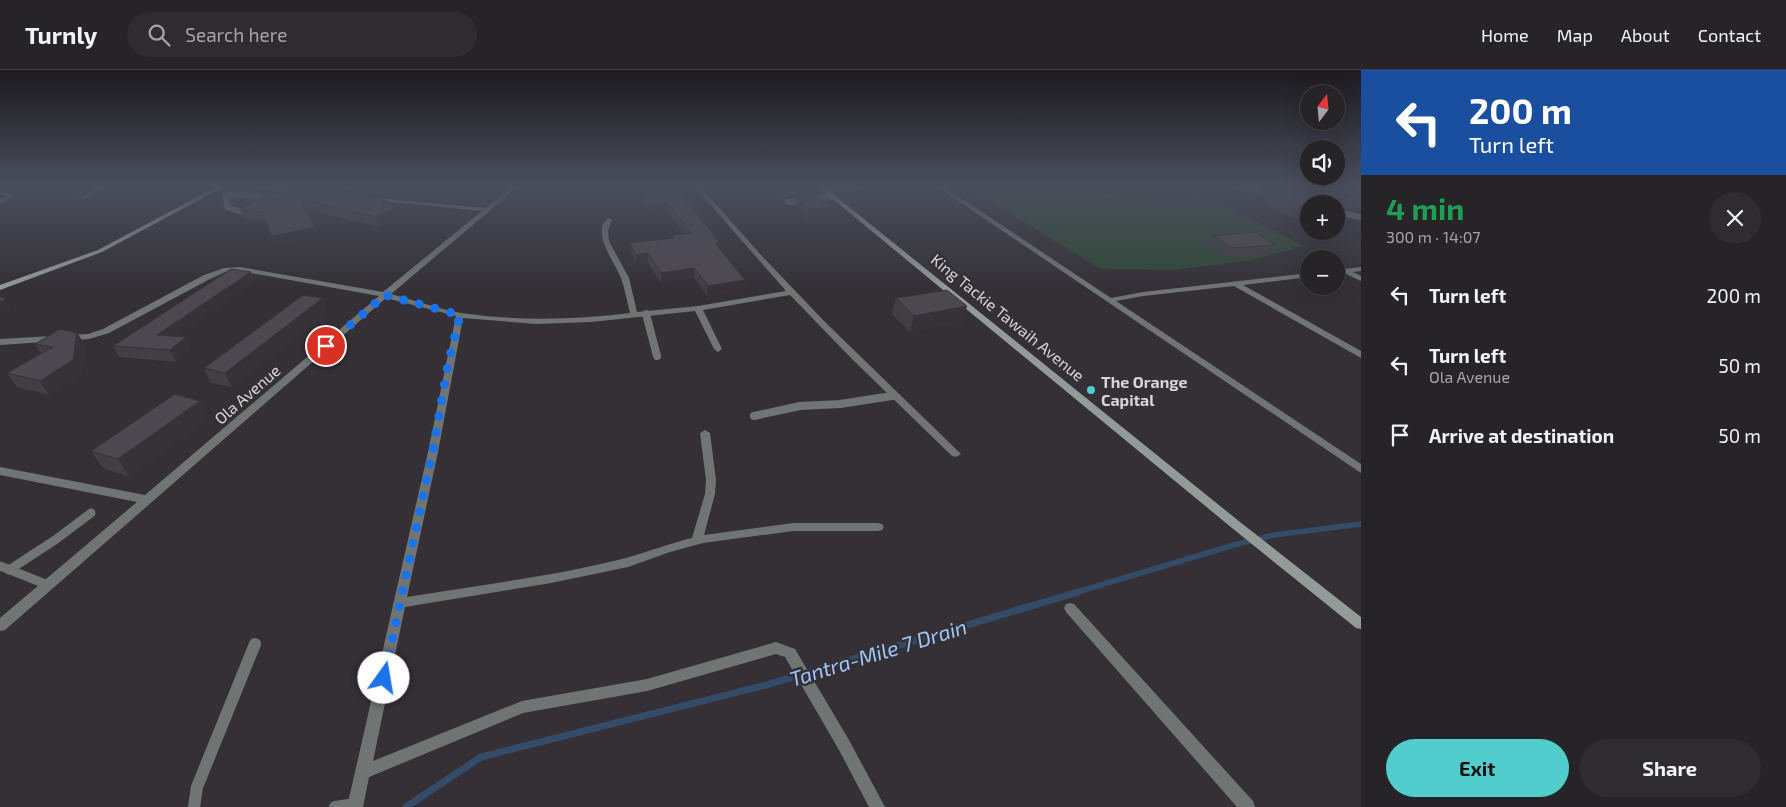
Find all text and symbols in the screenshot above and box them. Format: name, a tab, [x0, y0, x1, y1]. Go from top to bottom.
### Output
search box	[127, 12, 477, 57]
text: Turnly	[25, 20, 97, 49]
icon: search	[145, 21, 173, 49]
text: Search here	[185, 23, 287, 46]
text: Home	[1481, 24, 1529, 46]
text: Map	[1557, 24, 1593, 46]
text: About	[1621, 24, 1670, 46]
text: Contact	[1698, 24, 1761, 46]
north arrow	[1300, 85, 1345, 130]
map controls	[1300, 85, 1345, 295]
text: 200 m	[1469, 89, 1572, 131]
icon: left	[1386, 90, 1451, 155]
text: Turn left	[1469, 131, 1554, 157]
button: sound	[1300, 140, 1345, 185]
text: 4 min	[1386, 190, 1464, 226]
button: close	[1709, 192, 1761, 244]
button: +	[1300, 195, 1345, 240]
text: 300 m · 14:07	[1386, 227, 1481, 246]
street label: King Tackie Tawaih Avenue	[928, 249, 1088, 385]
button: −	[1300, 250, 1345, 295]
icon: left	[1386, 281, 1414, 309]
text: Turn left	[1429, 284, 1506, 307]
text: 200 m	[1707, 284, 1761, 307]
pin	[305, 325, 347, 367]
icon: arrive	[312, 332, 340, 360]
text: Turn left	[1429, 344, 1506, 367]
icon: left	[1386, 351, 1414, 379]
text: 50 m	[1718, 354, 1761, 377]
street label: Ola Avenue	[210, 360, 284, 428]
text: Ola Avenue	[1429, 367, 1510, 386]
place label: The Orange Capital	[1101, 372, 1188, 409]
marker: The Orange Capital	[1085, 384, 1097, 396]
icon: arrive	[1386, 421, 1414, 449]
text: Arrive at destination	[1429, 424, 1614, 447]
text: 50 m	[1718, 424, 1761, 447]
water label: Tantra-Mile 7 Drain	[786, 613, 970, 691]
position arrow	[357, 651, 409, 703]
button: Exit	[1386, 739, 1569, 797]
button: Share	[1579, 739, 1761, 797]

